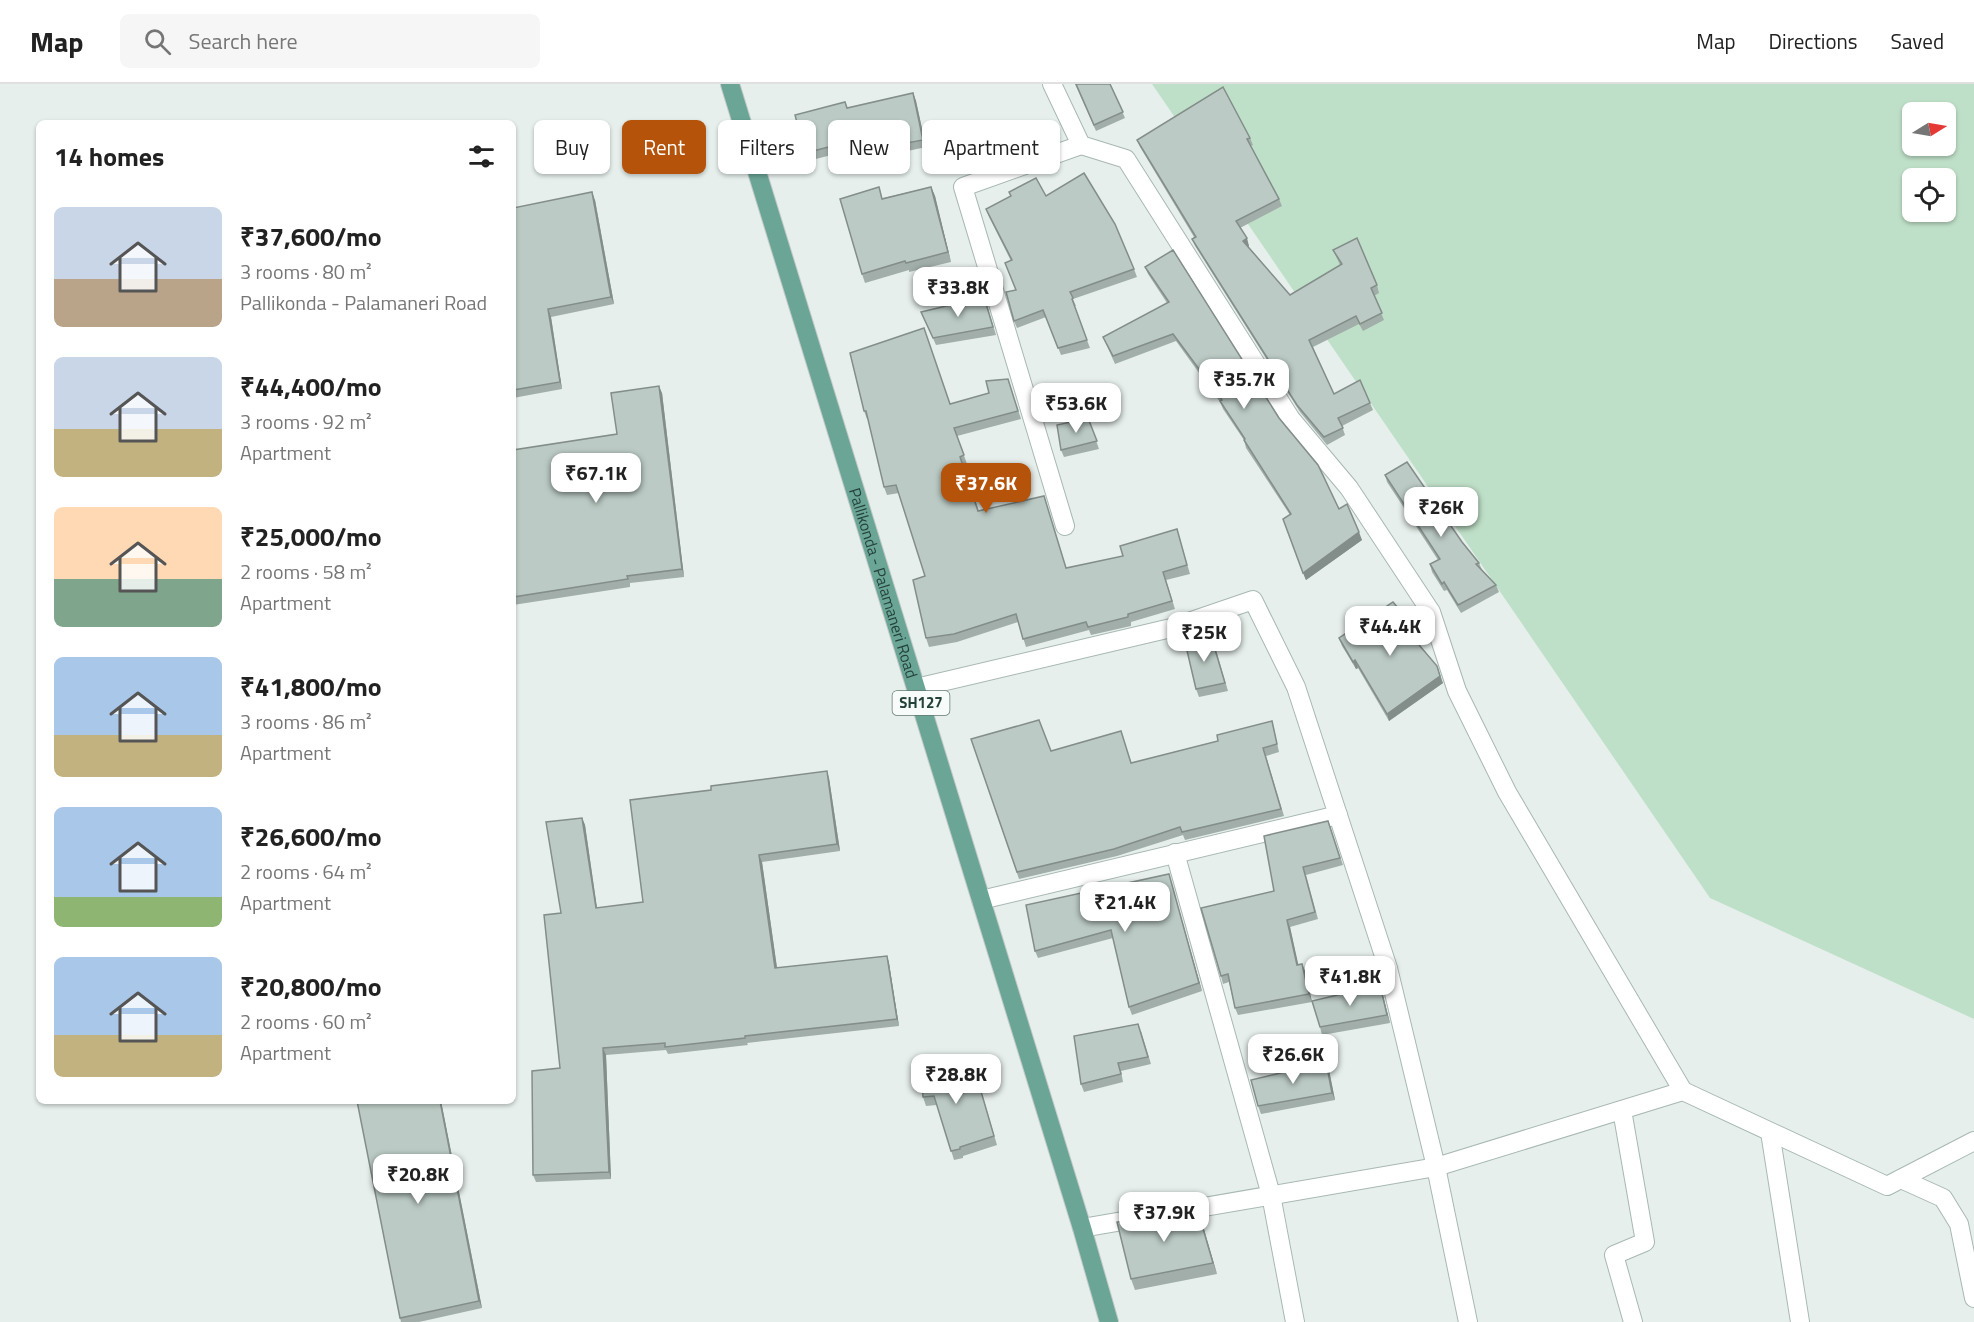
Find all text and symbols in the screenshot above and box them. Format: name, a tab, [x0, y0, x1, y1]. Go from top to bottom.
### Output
search box	[120, 14, 540, 68]
text: Map	[30, 20, 84, 63]
text: Search here	[189, 24, 298, 58]
icon: search	[141, 25, 174, 58]
text: Map	[1696, 25, 1736, 57]
text: Directions	[1769, 25, 1858, 57]
text: Saved	[1891, 25, 1944, 57]
north arrow	[1902, 102, 1956, 156]
map controls	[1902, 102, 1956, 222]
chip: Buy	[534, 120, 610, 174]
chip: Rent	[622, 120, 706, 174]
chip: Filters	[718, 120, 816, 174]
chip: New	[828, 120, 910, 174]
chip: Apartment	[922, 120, 1060, 174]
text: 14 homes	[54, 137, 164, 176]
icon: filters	[465, 140, 498, 173]
button: locate	[1902, 168, 1956, 222]
text: ₹37,600/mo	[240, 217, 382, 256]
icon: home	[102, 231, 174, 303]
text: 3 rooms · 80 m²	[240, 256, 372, 287]
pin: ₹33.8K	[909, 267, 1007, 318]
text: ₹33.8K	[927, 271, 989, 302]
text: Pallikonda - Palamaneri Road	[240, 287, 487, 318]
pin: ₹35.7K	[1195, 359, 1293, 410]
text: ₹35.7K	[1213, 363, 1275, 394]
text: ₹44,400/mo	[240, 367, 382, 406]
icon: home	[102, 381, 174, 453]
pin: ₹53.6K	[1027, 383, 1125, 434]
text: ₹53.6K	[1045, 387, 1107, 418]
text: 3 rooms · 92 m²	[240, 406, 372, 437]
text: Apartment	[240, 437, 331, 468]
pin: ₹67.1K	[547, 453, 645, 504]
text: ₹67.1K	[565, 457, 627, 488]
pin: ₹37.6K	[937, 463, 1035, 514]
text: ₹37.6K	[955, 467, 1017, 498]
street label: Pallikonda - Palamaneri Road	[843, 485, 924, 681]
pin: ₹26K	[1405, 487, 1477, 538]
text: ₹26K	[1418, 491, 1464, 522]
text: ₹25,000/mo	[240, 517, 382, 556]
icon: home	[102, 531, 174, 603]
text: 2 rooms · 58 m²	[240, 556, 372, 587]
text: Apartment	[240, 587, 331, 618]
pin: ₹44.4K	[1341, 606, 1439, 657]
text: ₹44.4K	[1359, 610, 1421, 641]
pin: ₹25K	[1168, 612, 1240, 663]
text: ₹25K	[1181, 616, 1227, 647]
text: ₹41,800/mo	[240, 667, 382, 706]
icon: home	[102, 681, 174, 753]
road number: SH127	[892, 691, 950, 715]
text: 3 rooms · 86 m²	[240, 706, 372, 737]
text: Apartment	[240, 737, 331, 768]
text: ₹26,600/mo	[240, 817, 382, 856]
icon: home	[102, 831, 174, 903]
text: 2 rooms · 64 m²	[240, 856, 372, 887]
pin: ₹21.4K	[1076, 882, 1174, 933]
text: ₹21.4K	[1094, 886, 1156, 917]
text: Apartment	[240, 887, 331, 918]
pin: ₹41.8K	[1301, 956, 1399, 1007]
text: ₹41.8K	[1319, 960, 1381, 991]
text: ₹20,800/mo	[240, 967, 382, 1006]
icon: home	[102, 981, 174, 1053]
text: 2 rooms · 60 m²	[240, 1006, 372, 1037]
pin: ₹26.6K	[1244, 1034, 1342, 1085]
text: Apartment	[240, 1037, 331, 1068]
text: ₹26.6K	[1262, 1038, 1324, 1069]
pin: ₹28.8K	[907, 1054, 1005, 1105]
text: ₹28.8K	[925, 1058, 987, 1089]
pin: ₹20.8K	[369, 1154, 467, 1205]
text: ₹20.8K	[387, 1158, 449, 1189]
pin: ₹37.9K	[1115, 1192, 1213, 1243]
text: ₹37.9K	[1133, 1196, 1195, 1227]

